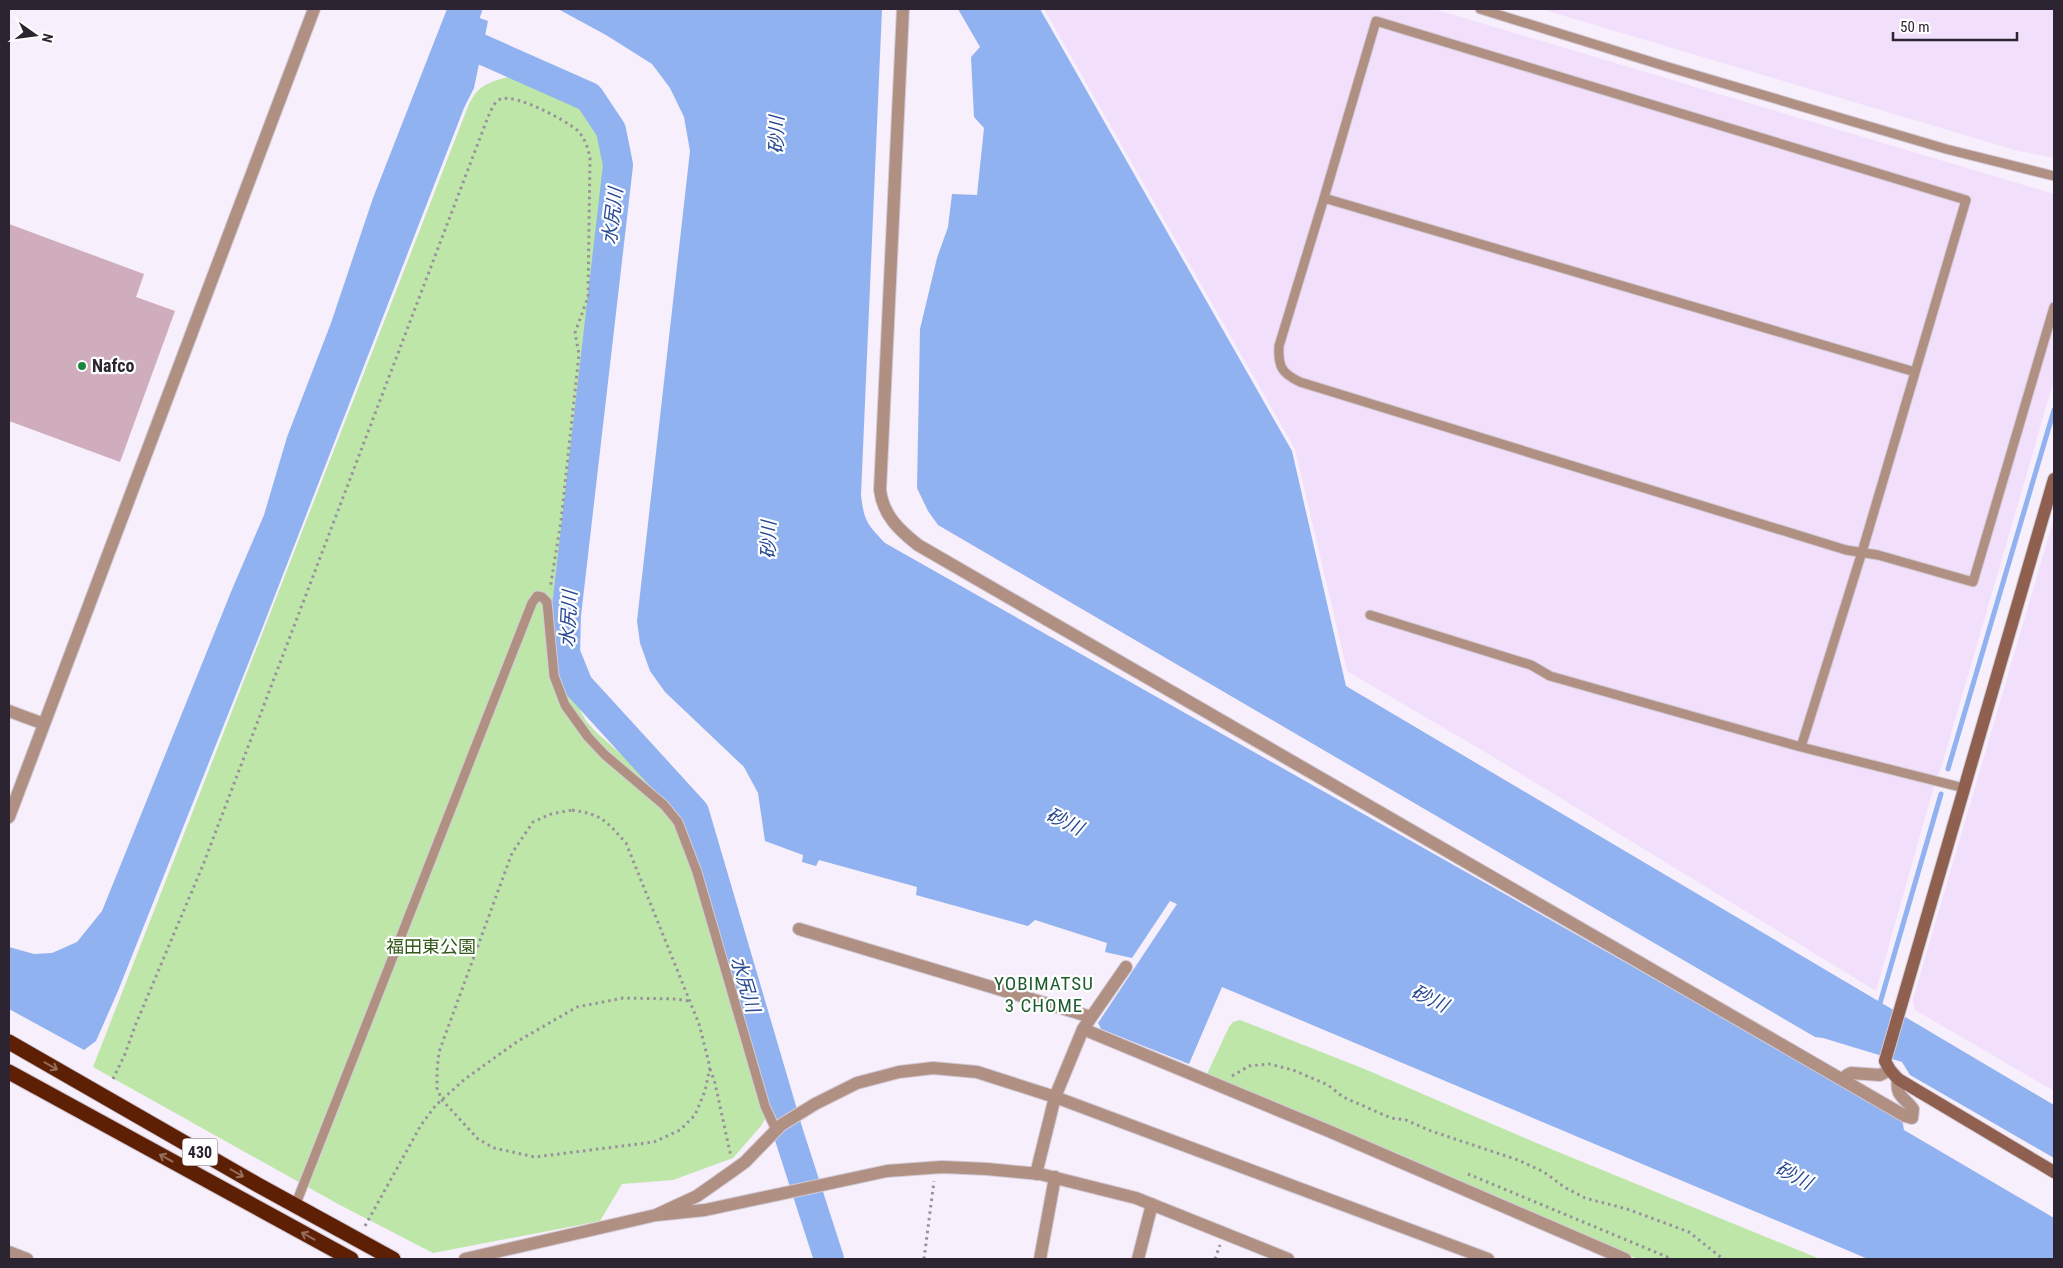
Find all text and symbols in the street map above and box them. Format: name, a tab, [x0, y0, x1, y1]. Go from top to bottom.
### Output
north arrow	[10, 10, 60, 60]
scale bar	[1893, 10, 2017, 42]
text: 50 m	[1900, 18, 1930, 36]
text: N	[39, 32, 56, 44]
water label: 砂川	[765, 114, 788, 154]
water label: 水尻川	[598, 184, 628, 246]
place label: Nafco	[92, 355, 134, 376]
marker: Nafco	[76, 360, 88, 372]
water label: 砂川	[757, 519, 780, 559]
water label: 水尻川	[556, 588, 582, 648]
water label: 砂川	[1043, 803, 1089, 841]
park label: 福田東公園	[386, 936, 476, 957]
water label: 水尻川	[726, 954, 765, 1017]
district label: YOBIMATSU 3 CHOME	[994, 972, 1094, 1017]
water label: 砂川	[1408, 980, 1454, 1018]
one-way arrow	[44, 1062, 58, 1072]
road number: 430	[182, 1138, 218, 1166]
one-way arrow	[158, 1153, 173, 1163]
water label: 砂川	[1772, 1157, 1818, 1195]
one-way arrow	[230, 1169, 244, 1179]
one-way arrow	[301, 1231, 316, 1241]

